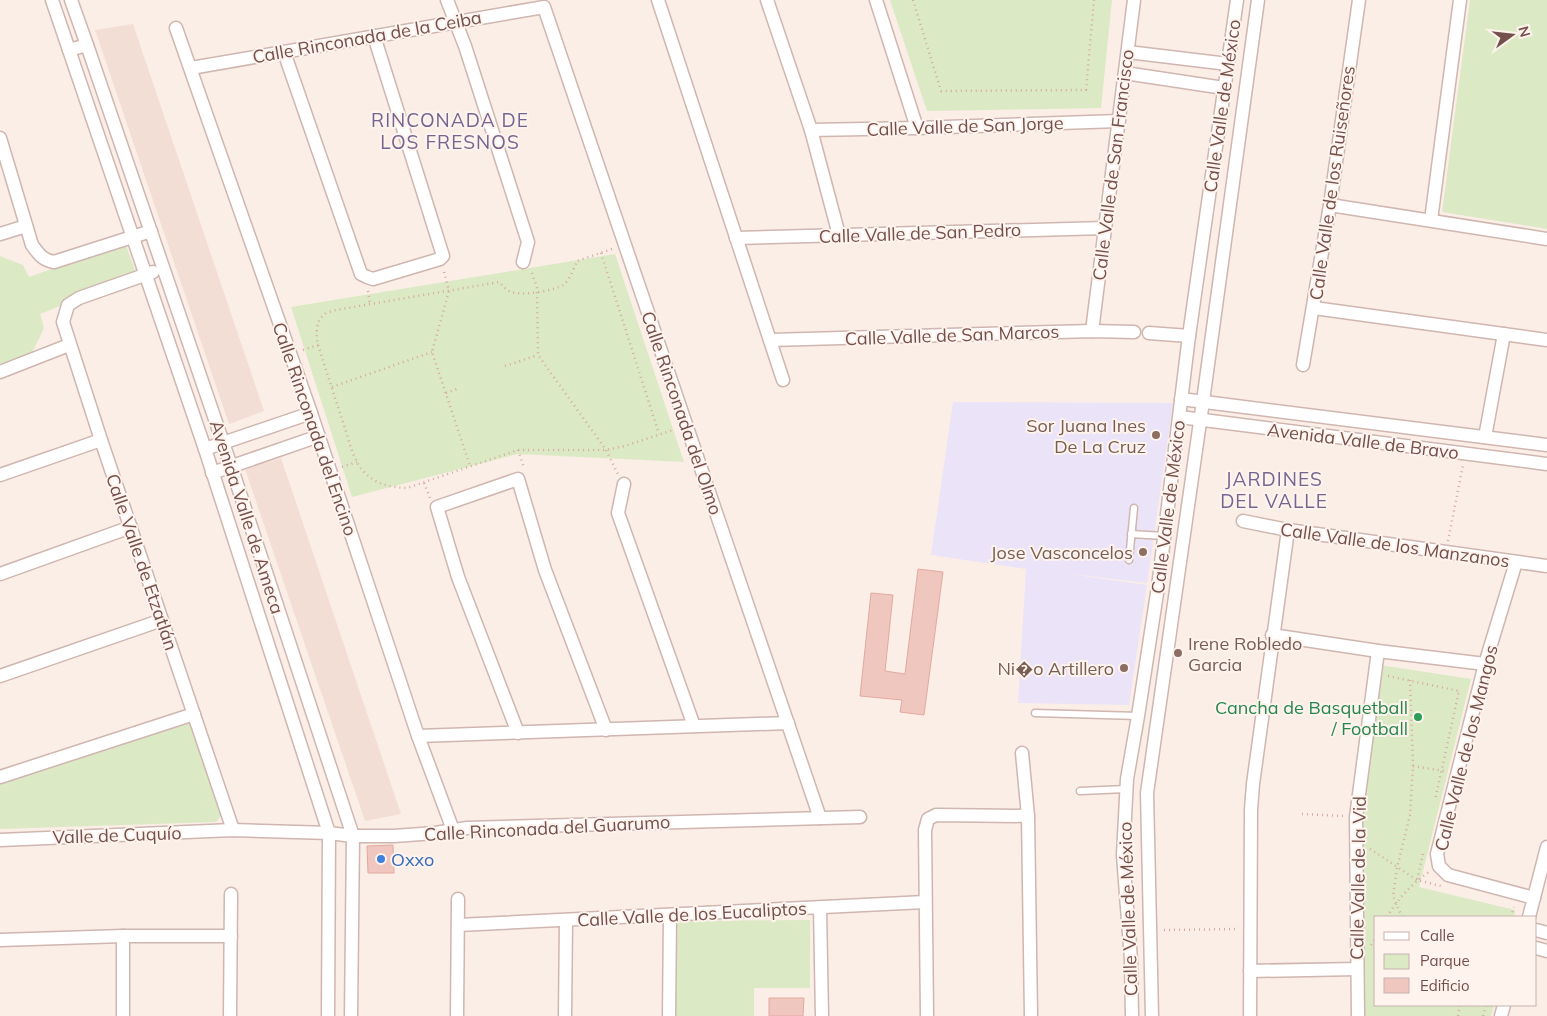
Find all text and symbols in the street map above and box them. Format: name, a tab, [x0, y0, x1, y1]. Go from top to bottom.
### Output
street label: Calle Rinconada de la Ceiba	[251, 6, 483, 68]
north arrow	[1487, 10, 1537, 60]
street label: Calle Valle de México	[1198, 18, 1246, 194]
text: N	[1514, 24, 1535, 39]
street label: Calle Valle de San Francisco	[1087, 48, 1139, 282]
street label: Calle Valle de los Ruiseñores	[1304, 64, 1360, 302]
district label: RINCONADA DE LOS FRESNOS	[371, 108, 529, 154]
street label: Calle Valle de San Jorge	[866, 111, 1064, 141]
street label: Calle Valle de San Pedro	[818, 218, 1022, 248]
street label: Calle Rinconada del Olmo	[636, 308, 728, 518]
street label: Calle Rinconada del Encino	[268, 319, 362, 539]
street label: Calle Valle de San Marcos	[844, 320, 1060, 350]
place label: Sor Juana Ines De La Cruz	[1026, 414, 1146, 458]
street label: Avenida Valle de Ameca	[205, 417, 289, 617]
street label: Avenida Valle de Bravo	[1266, 418, 1460, 464]
street label: Calle Valle de México	[1146, 419, 1190, 595]
marker: Sor Juana Ines De La Cruz	[1150, 429, 1162, 441]
district label: JARDINES DEL VALLE	[1220, 467, 1328, 513]
street label: Calle Valle de Etzatlán	[101, 471, 183, 653]
street label: Calle Valle de los Manzanos	[1279, 518, 1511, 572]
place label: Jose Vasconcelos	[991, 541, 1133, 564]
marker: Jose Vasconcelos	[1137, 546, 1149, 558]
place label: Irene Robledo Garcia	[1188, 632, 1302, 676]
street label: Calle Valle de los Mangos	[1429, 642, 1503, 853]
marker: Irene Robledo Garcia	[1172, 647, 1184, 659]
place label: Ni�o Artillero	[997, 657, 1114, 680]
marker: Ni�o Artillero	[1118, 662, 1130, 674]
place label: Cancha de Basquetball / Football	[1215, 696, 1408, 740]
marker: Cancha de Basquetball / Football	[1412, 711, 1424, 723]
street label: Calle Valle de la Vid	[1345, 796, 1371, 960]
street label: Calle Rinconada del Guarumo	[423, 810, 671, 846]
street label: Valle de Cuquío	[52, 821, 182, 849]
street label: Calle Valle de México	[1113, 821, 1143, 997]
place label: Oxxo	[391, 848, 434, 871]
marker: Oxxo	[375, 853, 387, 865]
street label: Calle Valle de los Eucaliptos	[577, 896, 808, 932]
legend	[1374, 916, 1537, 1006]
text: Calle	[1420, 926, 1454, 945]
text: Parque	[1420, 951, 1470, 970]
text: Edificio	[1420, 976, 1470, 995]

